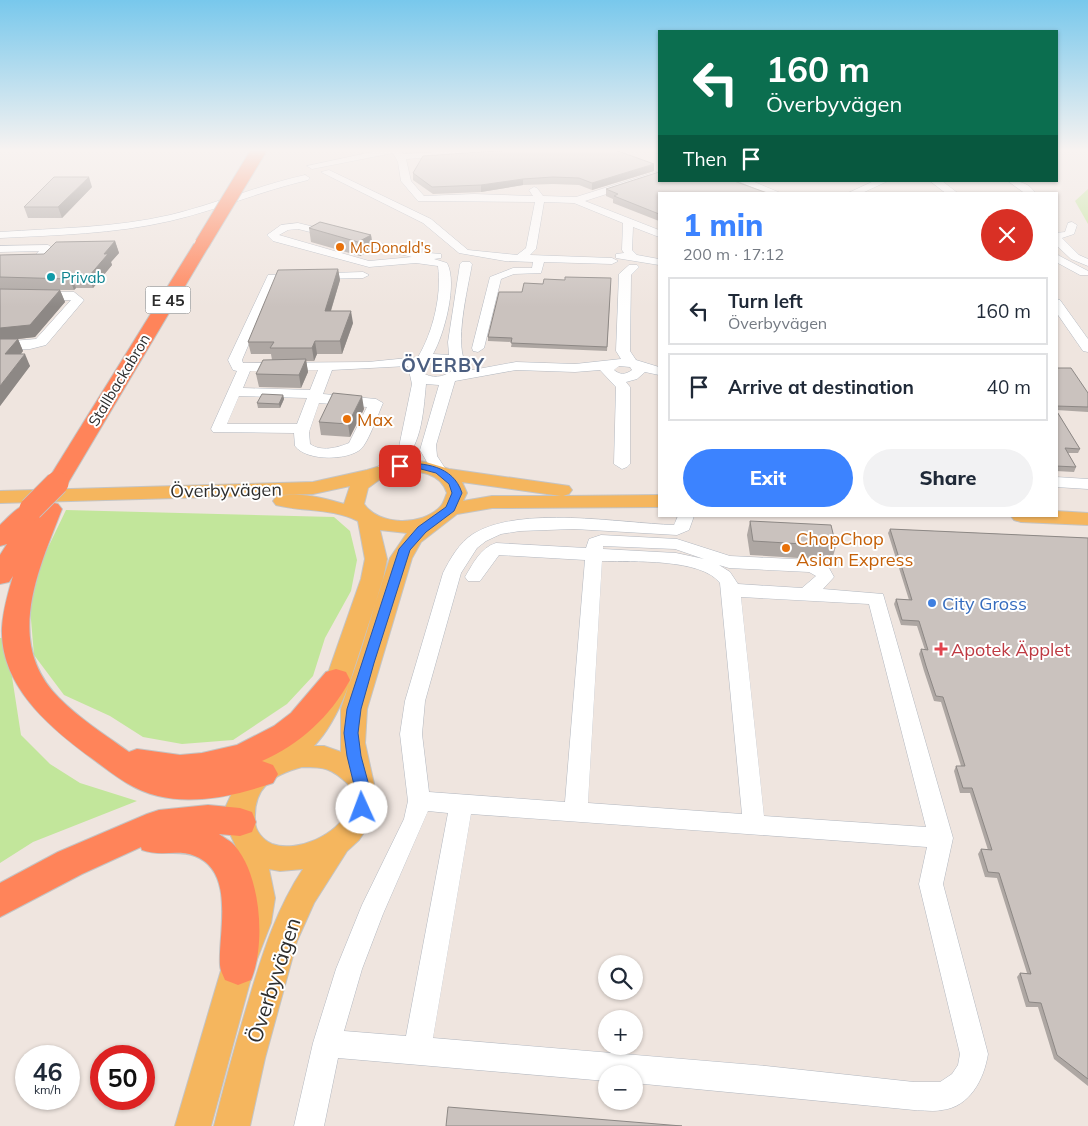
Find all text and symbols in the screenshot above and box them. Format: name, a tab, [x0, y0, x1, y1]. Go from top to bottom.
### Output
text: 160 m	[766, 47, 870, 91]
icon: left	[683, 50, 748, 115]
text: Överbyvägen	[766, 90, 902, 118]
icon: arrive	[737, 145, 765, 173]
text: Then	[683, 147, 727, 171]
text: 1 min	[683, 206, 763, 244]
button: close	[981, 209, 1033, 261]
place label: McDonald's	[350, 238, 431, 257]
marker: McDonald's	[334, 241, 346, 253]
text: 200 m · 17:12	[683, 244, 784, 264]
place label: Privab	[61, 268, 105, 287]
marker: Privab	[45, 271, 57, 283]
road number: E 45	[146, 286, 190, 314]
text: Turn left	[728, 289, 803, 313]
icon: left	[685, 297, 713, 325]
text: 160 m	[975, 299, 1031, 323]
text: Överbyvägen	[728, 313, 827, 333]
street label: Stallbackabron	[84, 330, 154, 430]
district label: ÖVERBY	[401, 353, 485, 377]
icon: arrive	[685, 373, 713, 401]
text: Arrive at destination	[728, 375, 914, 399]
text: 40 m	[987, 375, 1031, 399]
place label: Max	[357, 408, 393, 431]
marker: Max	[341, 413, 353, 425]
pin	[379, 445, 421, 487]
button: Exit	[683, 449, 853, 507]
button: Share	[863, 449, 1033, 507]
icon: arrive	[386, 452, 414, 480]
street label: Överbyvägen	[170, 478, 282, 502]
place label: ChopChop Asian Express	[796, 527, 914, 571]
marker: ChopChop Asian Express	[780, 542, 792, 554]
place label: City Gross	[942, 592, 1027, 615]
marker: City Gross	[926, 597, 938, 609]
place label: Apotek Äpplet	[951, 638, 1070, 661]
marker: Apotek Äpplet	[935, 643, 947, 655]
position arrow	[335, 781, 387, 833]
street label: Överbyvägen	[241, 914, 305, 1046]
map controls	[598, 955, 643, 1110]
button: search	[598, 955, 643, 1000]
button: +	[598, 1010, 643, 1055]
speed limit sign: 50	[90, 1045, 155, 1110]
text: 46	[32, 1056, 63, 1087]
button: −	[598, 1065, 643, 1110]
text: km/h	[34, 1082, 61, 1097]

